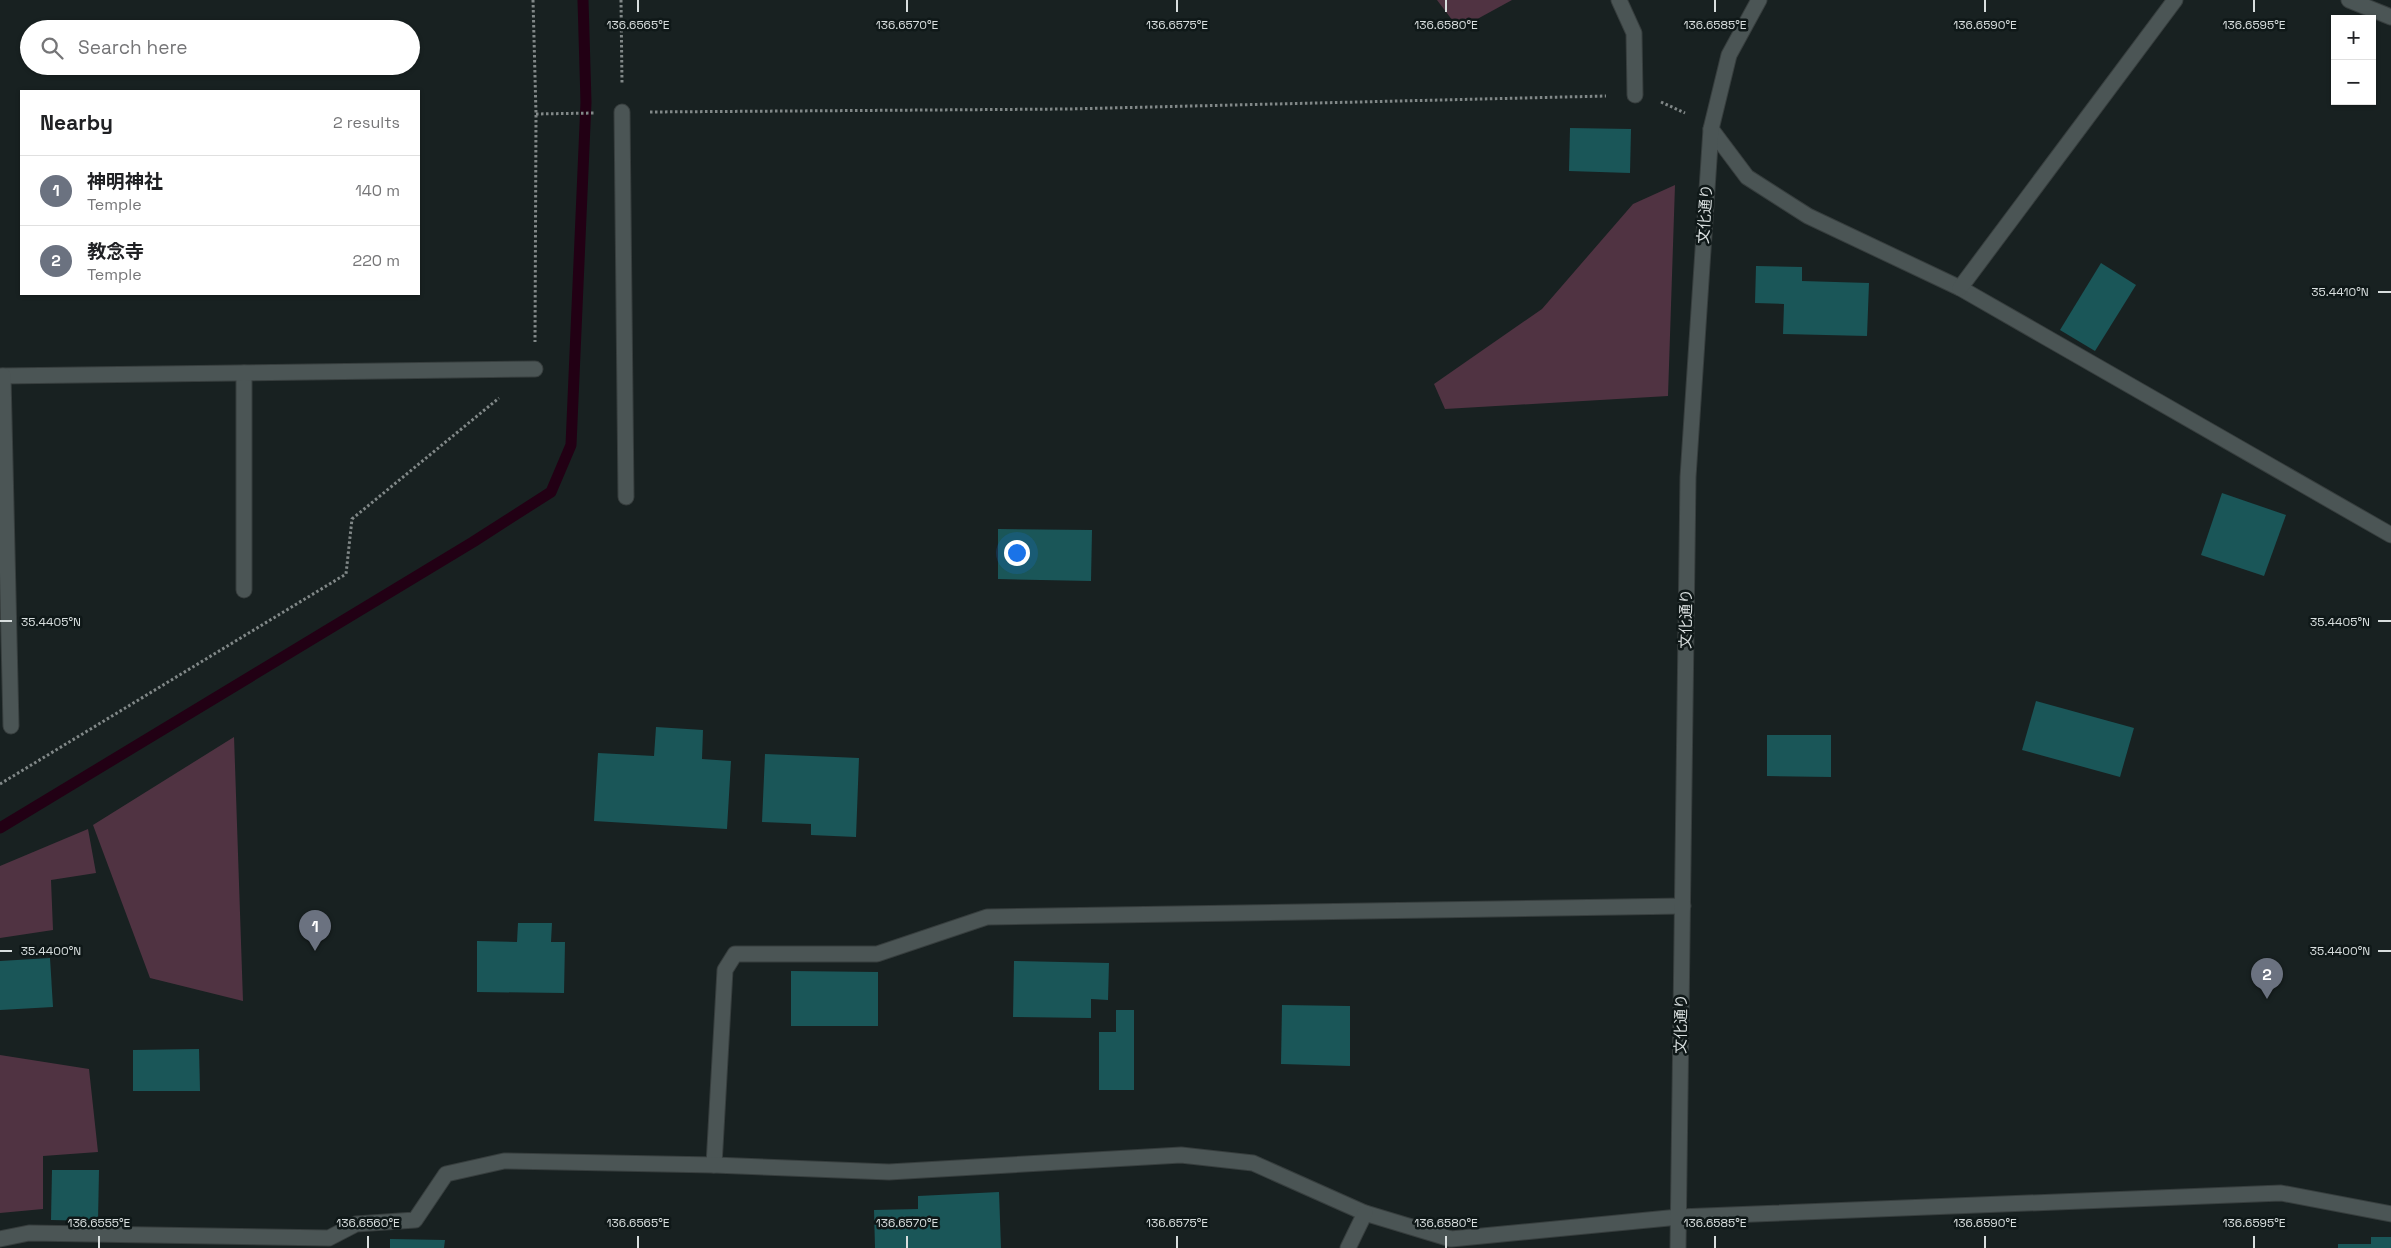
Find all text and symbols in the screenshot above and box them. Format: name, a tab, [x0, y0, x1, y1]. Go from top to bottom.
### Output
map controls	[2331, 15, 2376, 105]
button: +	[2331, 15, 2376, 60]
text: 136.6565°E	[607, 17, 670, 33]
text: 136.6570°E	[876, 17, 939, 33]
text: 136.6575°E	[1146, 17, 1208, 33]
text: 136.6580°E	[1414, 17, 1478, 33]
text: 136.6585°E	[1683, 17, 1747, 33]
text: 136.6590°E	[1953, 17, 2017, 33]
text: 136.6595°E	[2223, 17, 2286, 33]
search box	[20, 20, 420, 75]
icon: search	[38, 34, 66, 62]
text: Search here	[78, 35, 188, 60]
button: −	[2331, 60, 2376, 105]
text: Nearby	[40, 109, 113, 136]
text: 2 results	[333, 112, 400, 133]
text: 神明神社	[87, 169, 163, 194]
text: 1	[52, 180, 60, 201]
text: 140 m	[355, 180, 400, 201]
street label: 文化通り	[1693, 183, 1716, 245]
text: Temple	[87, 194, 142, 215]
text: 教念寺	[87, 239, 144, 264]
text: 2	[51, 250, 61, 271]
text: 220 m	[353, 250, 400, 271]
text: Temple	[87, 264, 142, 285]
text: 35.4410°N	[2311, 284, 2369, 300]
your location	[1004, 540, 1030, 566]
street label: 文化通り	[1675, 589, 1696, 649]
text: 35.4405°N	[21, 614, 81, 630]
text: 35.4405°N	[2310, 614, 2370, 630]
pin: 1	[299, 910, 331, 951]
text: 35.4400°N	[21, 943, 81, 959]
text: 35.4400°N	[2310, 943, 2370, 959]
pin: 2	[2251, 958, 2283, 999]
street label: 文化通り	[1670, 994, 1691, 1054]
text: 136.6555°E	[68, 1215, 131, 1231]
text: 136.6560°E	[336, 1215, 400, 1231]
text: 136.6565°E	[607, 1215, 670, 1231]
text: 136.6570°E	[876, 1215, 939, 1231]
text: 136.6575°E	[1146, 1215, 1208, 1231]
text: 136.6580°E	[1414, 1215, 1478, 1231]
text: 136.6585°E	[1683, 1215, 1747, 1231]
text: 136.6590°E	[1953, 1215, 2017, 1231]
text: 136.6595°E	[2223, 1215, 2286, 1231]

